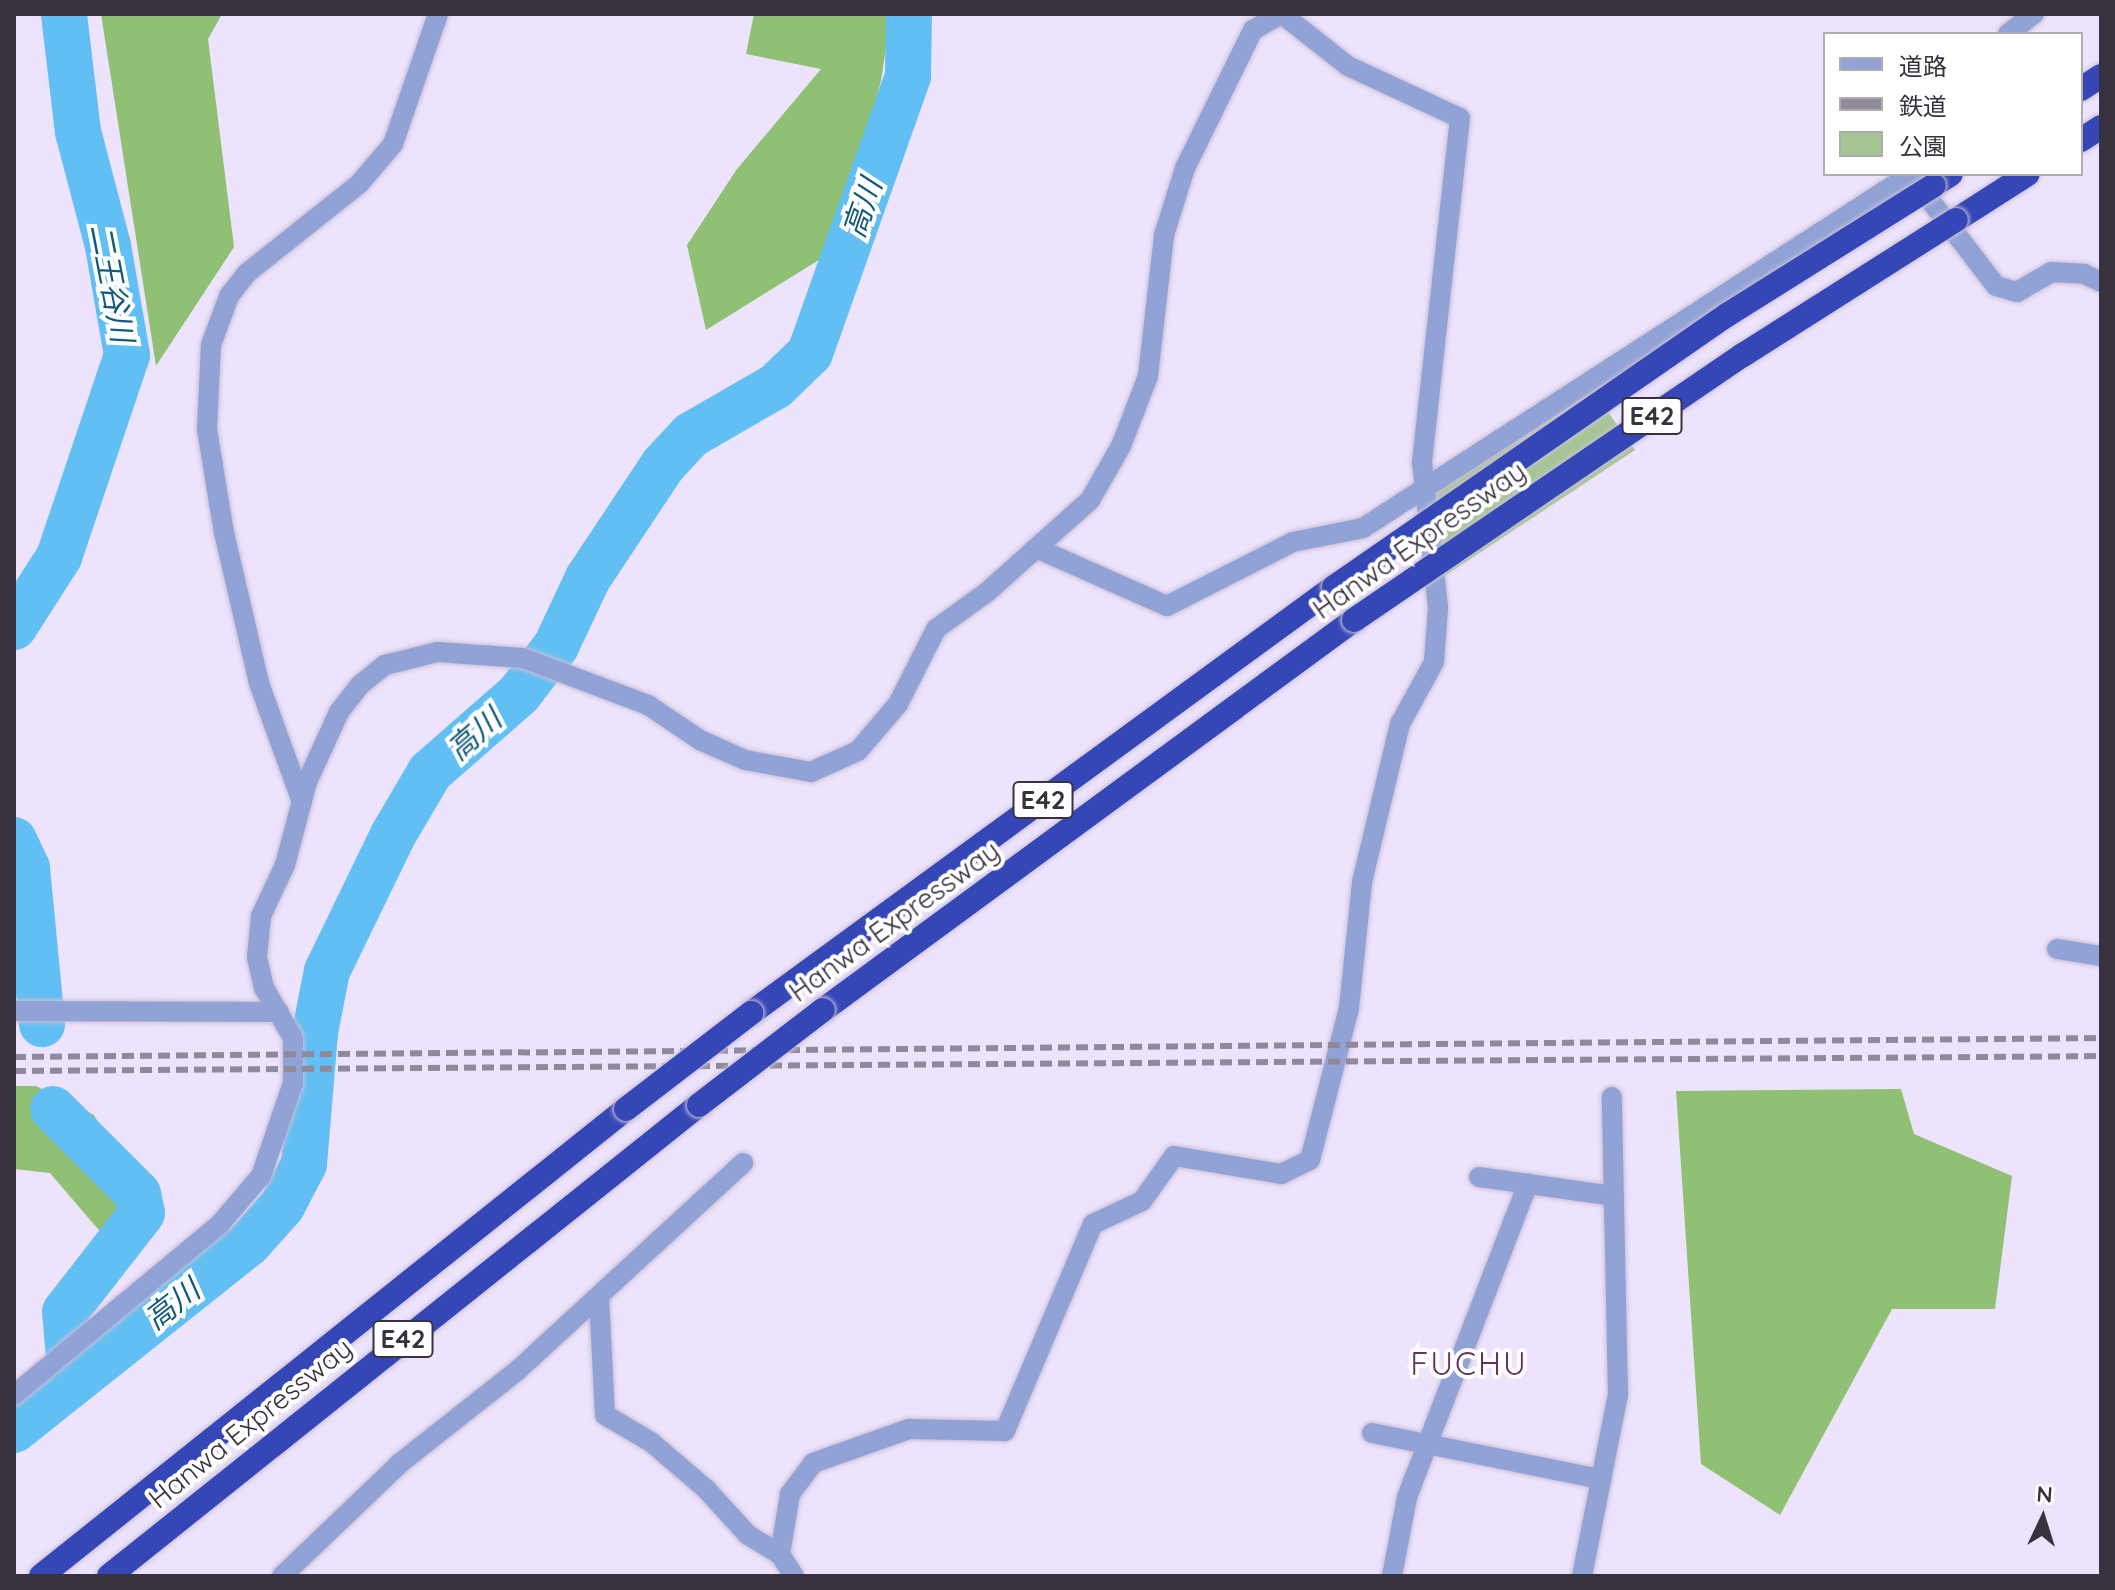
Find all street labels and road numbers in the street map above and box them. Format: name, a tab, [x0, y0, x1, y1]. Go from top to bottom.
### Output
road number: E42	[1620, 394, 1684, 438]
street label: Hanwa Expressway	[1306, 454, 1532, 626]
road number: E42	[1011, 778, 1075, 822]
street label: Hanwa Expressway	[782, 833, 1006, 1009]
road number: E42	[371, 1317, 435, 1361]
street label: Hanwa Expressway	[142, 1331, 358, 1515]

